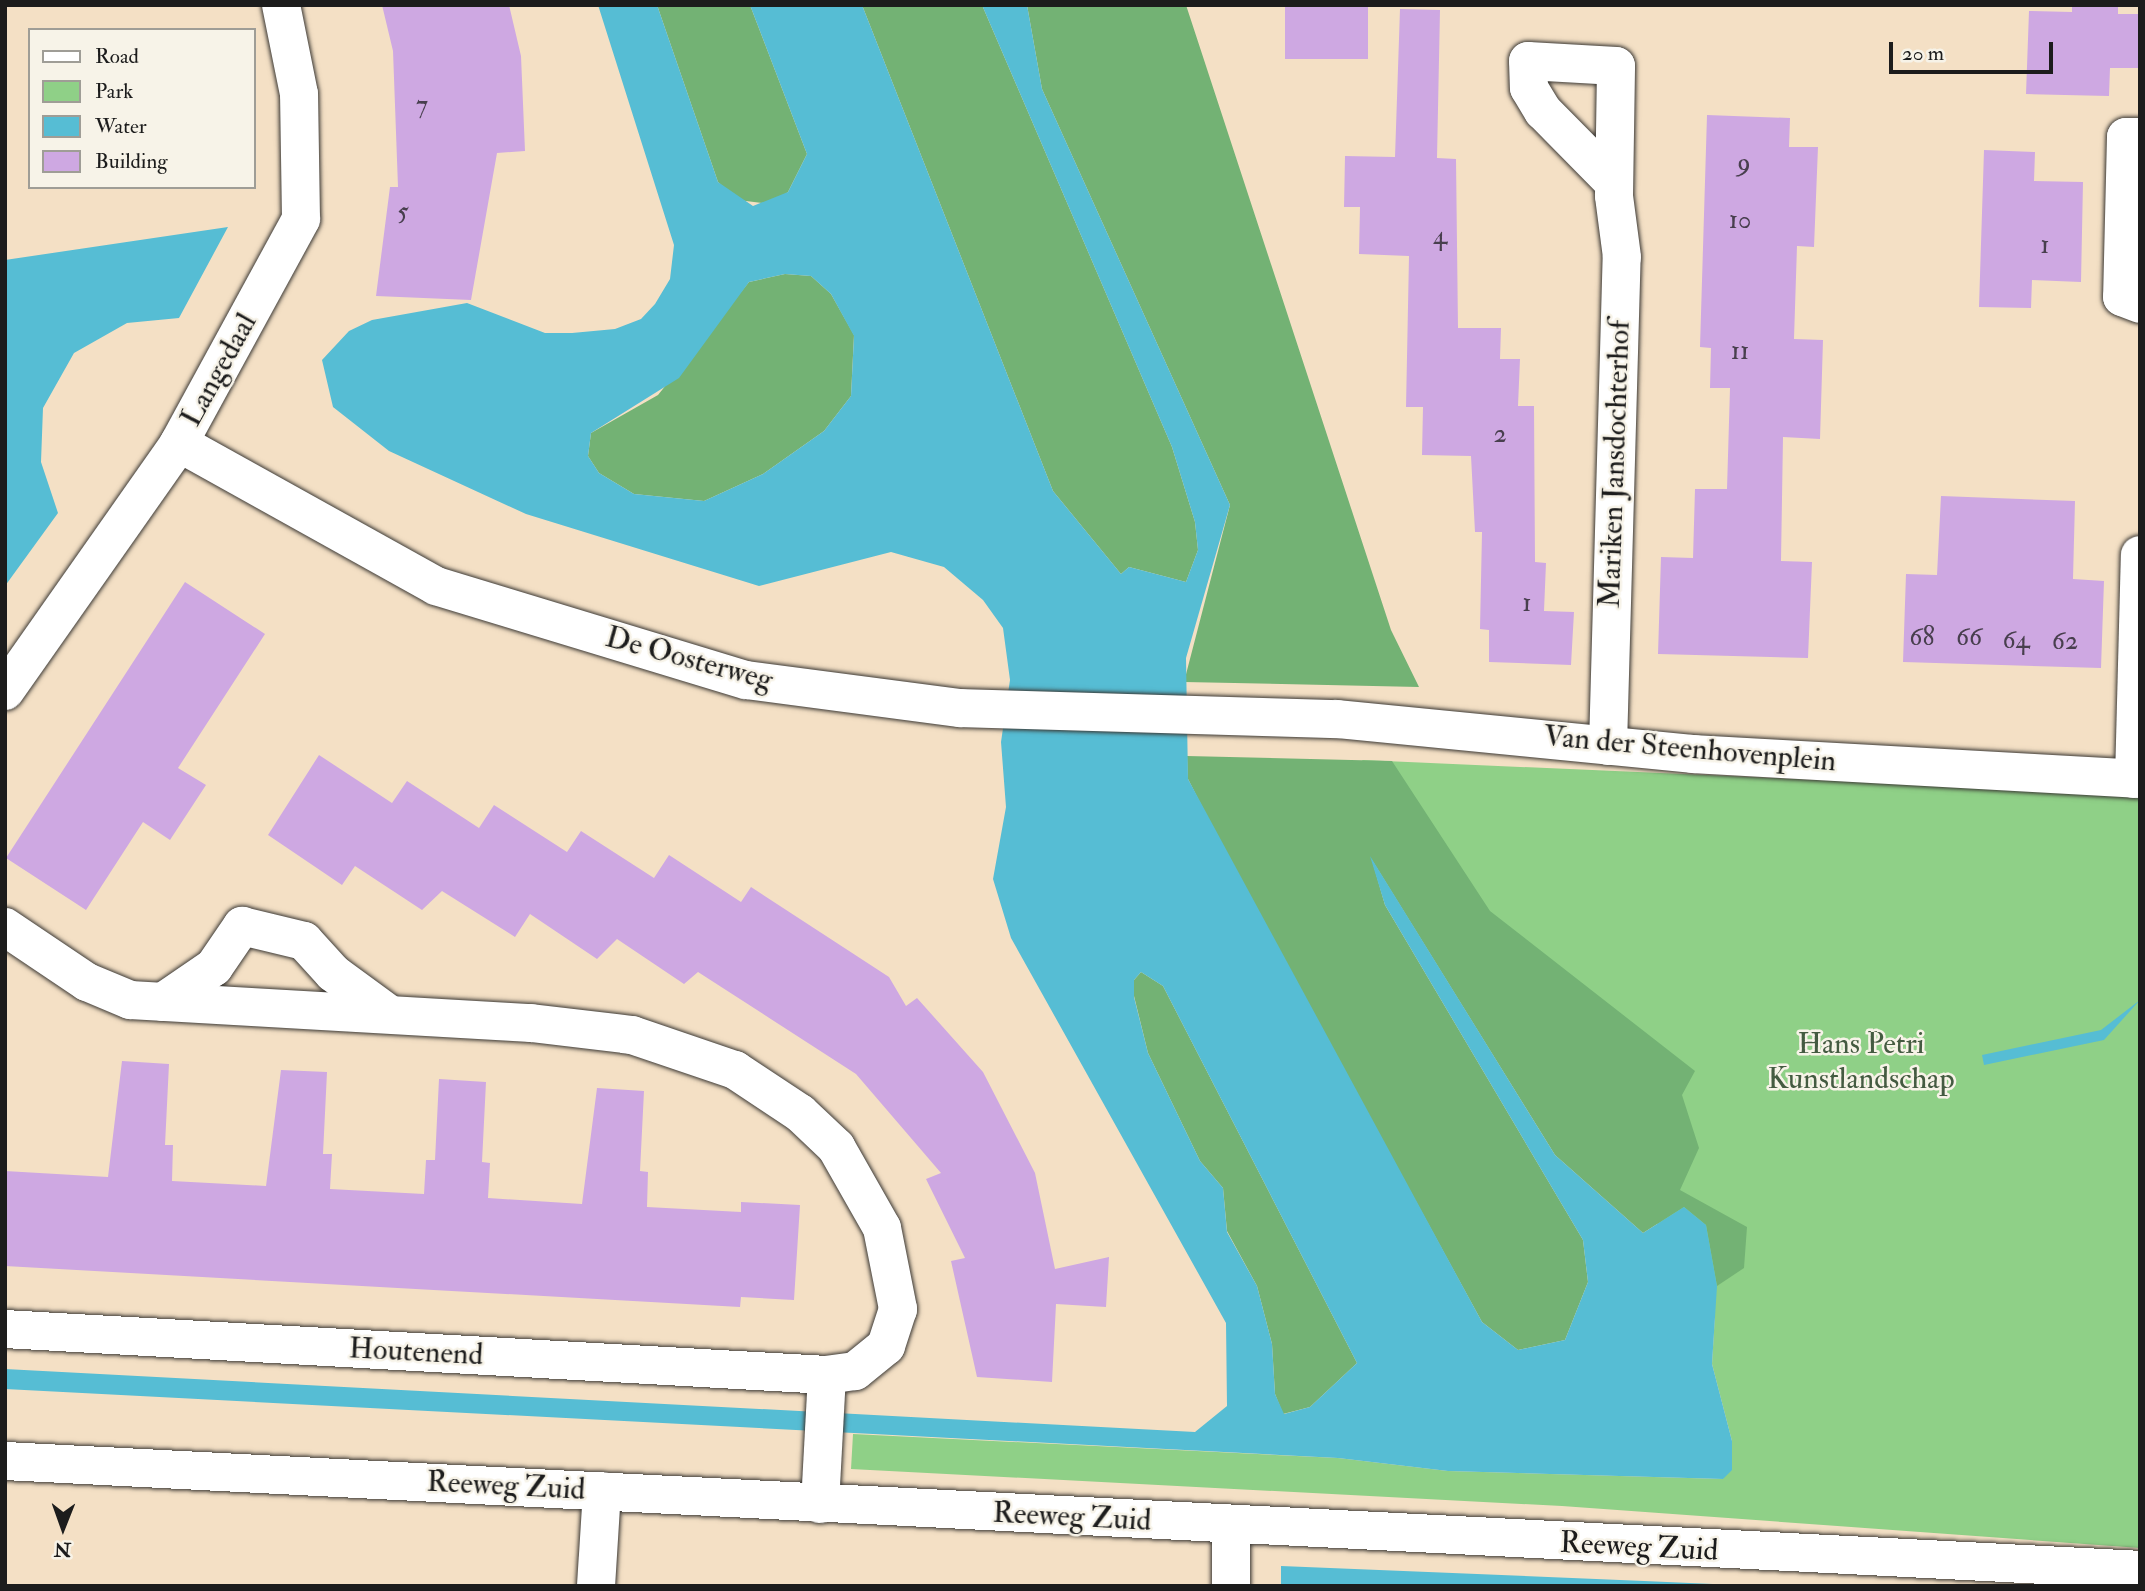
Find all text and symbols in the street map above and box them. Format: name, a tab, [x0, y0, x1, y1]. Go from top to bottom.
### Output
legend	[28, 28, 256, 189]
scale bar	[1893, 28, 2058, 72]
text: 20 m	[1902, 40, 1944, 67]
text: Road	[95, 43, 139, 70]
text: Park	[95, 78, 133, 105]
house number: 7	[416, 90, 428, 122]
text: Water	[95, 113, 147, 140]
text: Building	[95, 148, 168, 175]
house number: 9	[1737, 148, 1751, 180]
house number: 5	[397, 197, 409, 229]
house number: 10	[1729, 205, 1751, 237]
house number: 4	[1433, 221, 1447, 253]
house number: 1	[2040, 230, 2050, 262]
street label: Langedaal	[173, 307, 265, 433]
street label: Mariken Jansdochterhof	[1592, 319, 1638, 609]
house number: 11	[1731, 336, 1749, 368]
house number: 2	[1493, 419, 1507, 451]
house number: 1	[1522, 588, 1532, 620]
street label: De Oosterweg	[602, 619, 776, 699]
house number: 68	[1909, 622, 1935, 654]
house number: 66	[1956, 622, 1982, 654]
house number: 64	[2002, 625, 2030, 657]
house number: 62	[2052, 626, 2078, 658]
street label: Van der Steenhovenplein	[1542, 718, 1838, 780]
park label: Hans Petri Kunstlandschap	[1767, 1026, 1955, 1096]
street label: Houtenend	[348, 1331, 484, 1373]
street label: Reeweg Zuid	[426, 1464, 586, 1508]
north arrow	[28, 1493, 98, 1563]
street label: Reeweg Zuid	[992, 1495, 1152, 1539]
street label: Reeweg Zuid	[1559, 1525, 1719, 1569]
text: N	[54, 1537, 71, 1561]

